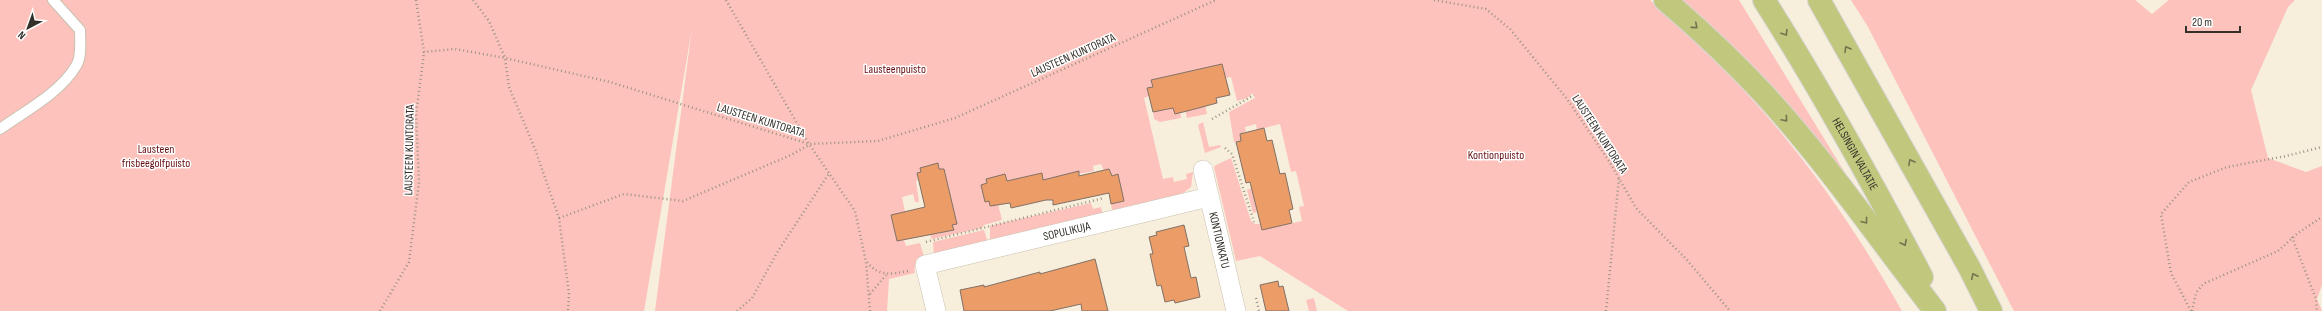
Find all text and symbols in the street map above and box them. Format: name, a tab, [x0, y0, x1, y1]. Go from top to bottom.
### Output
north arrow	[8, 8, 48, 48]
scale bar	[2186, 8, 2240, 34]
text: 20 m	[2192, 15, 2212, 30]
one-way arrow	[1690, 21, 1697, 28]
text: N	[15, 28, 28, 42]
one-way arrow	[1780, 29, 1788, 36]
street label: LAUSTEEN KUNTORATA	[1029, 30, 1119, 81]
one-way arrow	[1844, 46, 1851, 53]
park label: Lausteenpuisto	[864, 62, 926, 77]
street label: LAUSTEEN KUNTORATA	[1568, 92, 1631, 177]
street label: LAUSTEEN KUNTORATA	[715, 100, 807, 141]
street label: LAUSTEEN KUNTORATA	[401, 103, 418, 196]
one-way arrow	[1780, 114, 1788, 122]
street label: HELSINGIN VALTATIE	[1828, 115, 1881, 193]
park label: Lausteen frisbeegolfpuisto	[122, 142, 190, 171]
park label: Kontionpuisto	[1468, 148, 1524, 163]
one-way arrow	[1908, 159, 1916, 166]
street label: KONTIONKATU	[1205, 210, 1233, 270]
one-way arrow	[1861, 216, 1868, 223]
street label: SOPULIKUJA	[1042, 218, 1093, 244]
one-way arrow	[1899, 239, 1907, 247]
one-way arrow	[1971, 273, 1979, 280]

